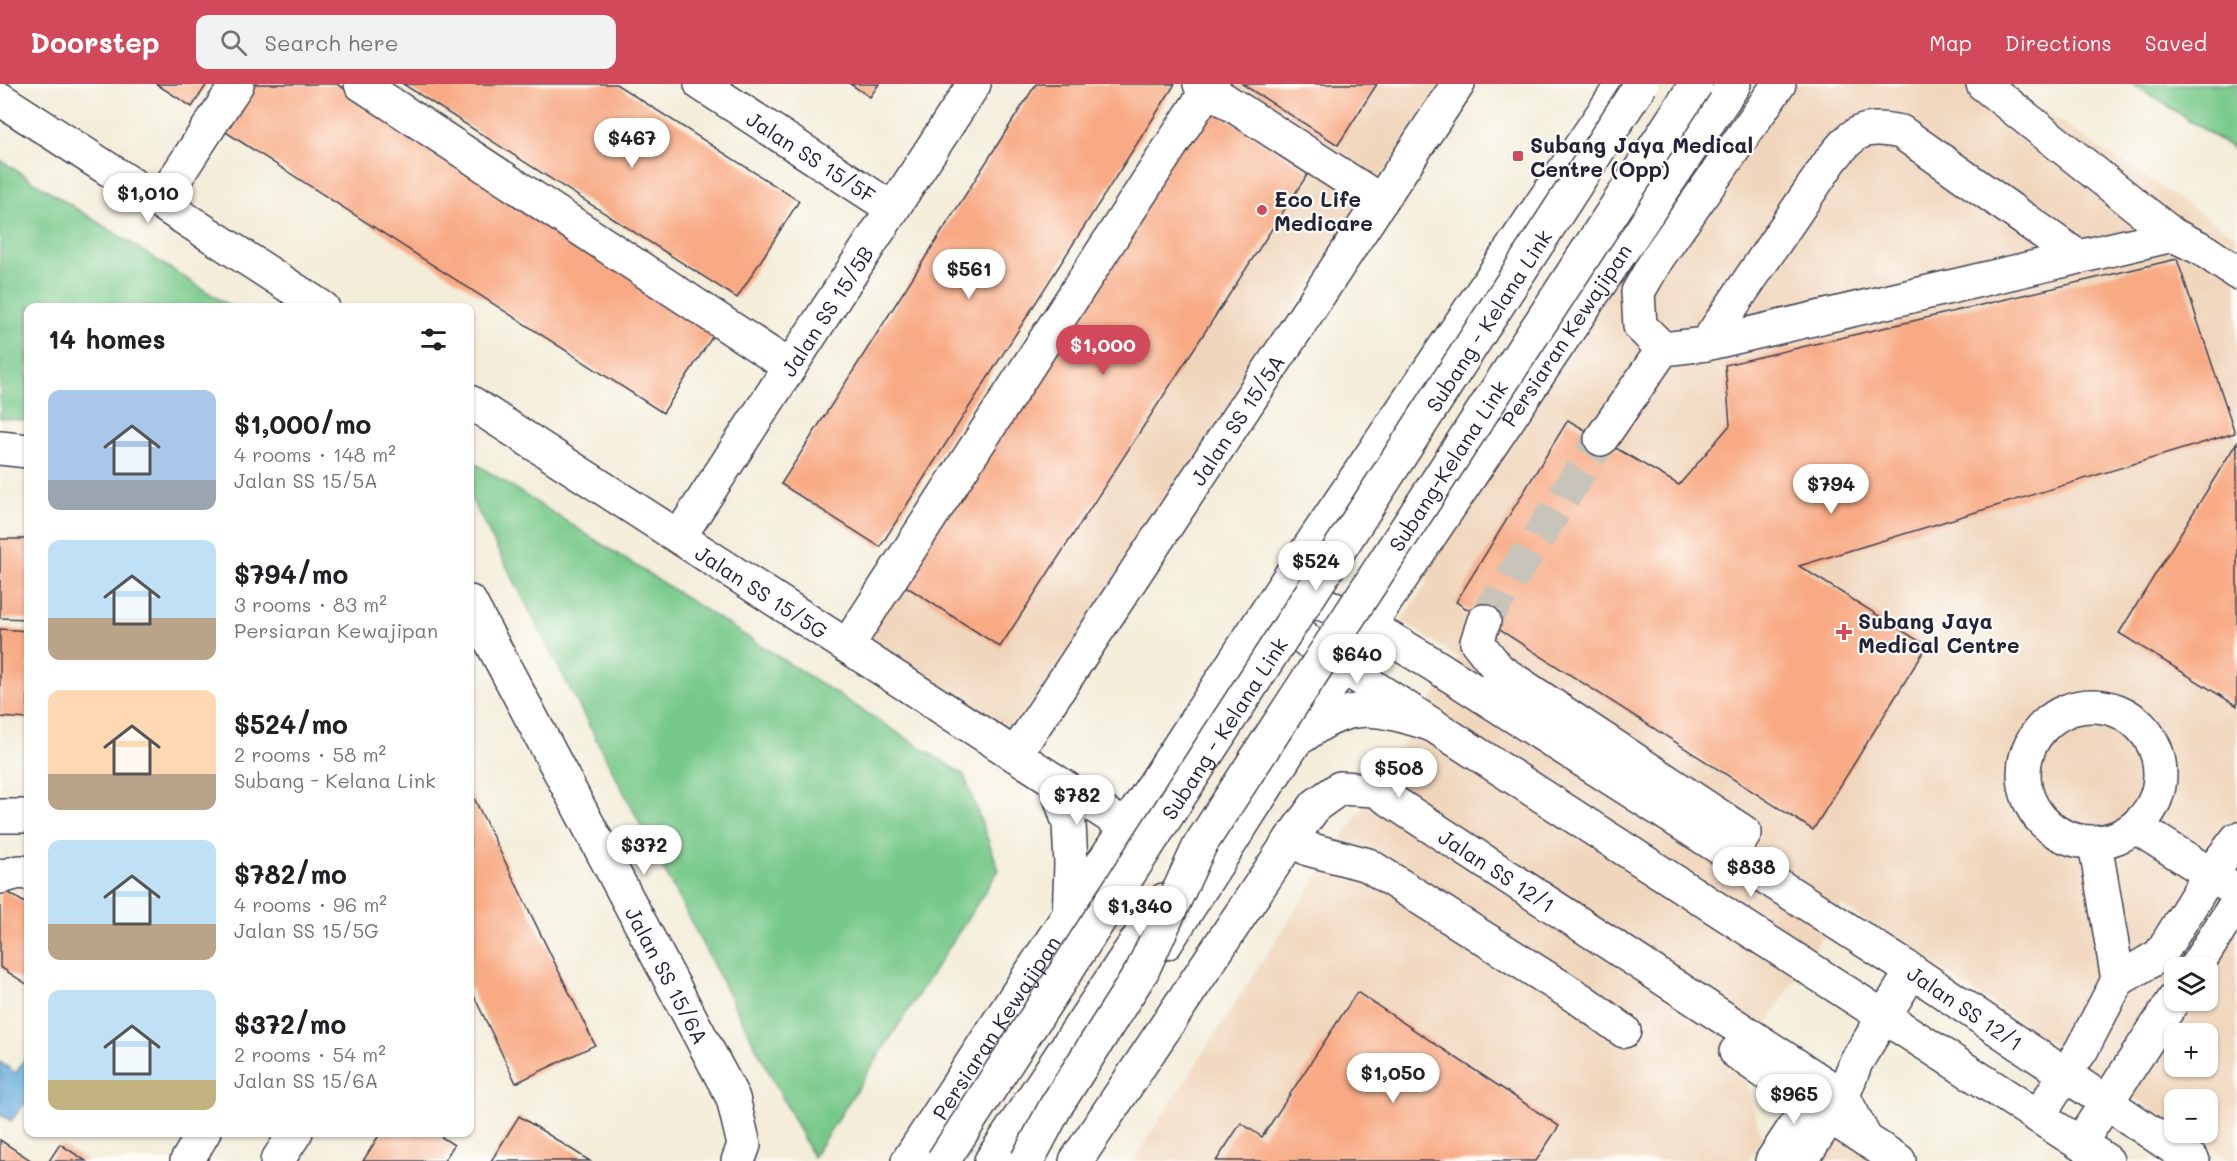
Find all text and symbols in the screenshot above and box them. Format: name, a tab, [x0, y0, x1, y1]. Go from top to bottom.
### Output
search box	[196, 15, 616, 69]
text: Doorstep	[30, 24, 160, 60]
icon: search	[217, 26, 250, 59]
text: Search here	[265, 28, 398, 57]
text: Map	[1929, 29, 1972, 56]
text: Directions	[2005, 29, 2112, 56]
text: Saved	[2145, 29, 2207, 56]
street label: Jalan SS 15/5F	[742, 104, 881, 208]
pin: $467	[596, 118, 668, 169]
text: $467	[608, 124, 656, 150]
place label: Subang Jaya Medical Centre (Opp)	[1530, 131, 1753, 182]
marker: Subang Jaya Medical Centre (Opp)	[1511, 149, 1525, 163]
pin: $1,010	[99, 173, 197, 224]
text: $1,010	[117, 179, 179, 205]
place label: Eco Life Medicare	[1274, 185, 1373, 236]
marker: Eco Life Medicare	[1255, 203, 1269, 217]
street label: Subang - Kelana Link	[1419, 224, 1557, 416]
street label: Persiaran Kewajipan	[1494, 238, 1636, 431]
street label: Jalan SS 15/5B	[774, 241, 879, 381]
pin: $561	[933, 249, 1005, 300]
text: $561	[947, 255, 992, 281]
text: 14 homes	[48, 322, 166, 356]
icon: filters	[417, 323, 450, 356]
pin: $1,000	[1054, 325, 1152, 376]
text: $1,000	[1070, 331, 1136, 357]
street label: Jalan SS 15/5A	[1184, 349, 1289, 490]
street label: Subang-Kelana Link	[1382, 375, 1513, 556]
text: $1,000/mo	[234, 407, 371, 441]
icon: home	[96, 414, 168, 486]
text: 4 rooms · 148 m²	[234, 441, 396, 467]
pin: $794	[1795, 464, 1867, 515]
text: Jalan SS 15/5A	[234, 467, 378, 493]
text: $794	[1807, 470, 1855, 496]
street label: Jalan SS 15/5G	[691, 538, 833, 644]
pin: $524	[1280, 541, 1352, 592]
text: $524	[1292, 547, 1340, 573]
text: $794/mo	[234, 557, 348, 591]
icon: home	[96, 564, 168, 636]
text: 3 rooms · 83 m²	[234, 591, 387, 617]
place label: Subang Jaya Medical Centre	[1858, 607, 2020, 658]
text: Persiaran Kewajipan	[234, 617, 438, 643]
marker: Subang Jaya Medical Centre	[1835, 623, 1853, 641]
street label: Subang - Kelana Link	[1155, 632, 1293, 824]
pin: $640	[1321, 634, 1393, 685]
text: $640	[1332, 640, 1382, 666]
text: $524/mo	[234, 707, 348, 741]
icon: home	[96, 714, 168, 786]
text: 2 rooms · 58 m²	[234, 741, 386, 767]
pin: $508	[1363, 748, 1435, 799]
text: $508	[1374, 754, 1424, 780]
text: Subang - Kelana Link	[234, 767, 436, 793]
pin: $782	[1041, 775, 1113, 826]
text: $782	[1053, 781, 1101, 807]
street label: Jalan SS 12/1	[1434, 822, 1560, 918]
pin: $372	[608, 825, 680, 876]
text: $372	[621, 831, 667, 857]
pin: $838	[1715, 847, 1787, 898]
text: $838	[1726, 853, 1776, 879]
text: $782/mo	[234, 857, 347, 891]
icon: home	[96, 864, 168, 936]
pin: $1,340	[1091, 886, 1189, 937]
text: 4 rooms · 96 m²	[234, 891, 387, 917]
text: $1,340	[1108, 892, 1172, 918]
street label: Jalan SS 15/6A	[620, 902, 715, 1048]
text: Jalan SS 15/5G	[234, 917, 379, 943]
street label: Persiaran Kewajipan	[926, 930, 1065, 1124]
map controls	[2164, 957, 2218, 1143]
button: layers	[2164, 957, 2218, 1011]
street label: Jalan SS 12/1	[1903, 959, 2028, 1056]
text: $372/mo	[234, 1007, 346, 1041]
icon: home	[96, 1014, 168, 1086]
button: +	[2164, 1023, 2218, 1077]
text: 2 rooms · 54 m²	[234, 1041, 386, 1067]
pin: $1,050	[1344, 1053, 1442, 1104]
text: $1,050	[1361, 1059, 1425, 1085]
text: Jalan SS 15/6A	[234, 1067, 378, 1093]
pin: $965	[1758, 1074, 1830, 1125]
text: $965	[1770, 1080, 1818, 1106]
button: −	[2164, 1089, 2218, 1143]

